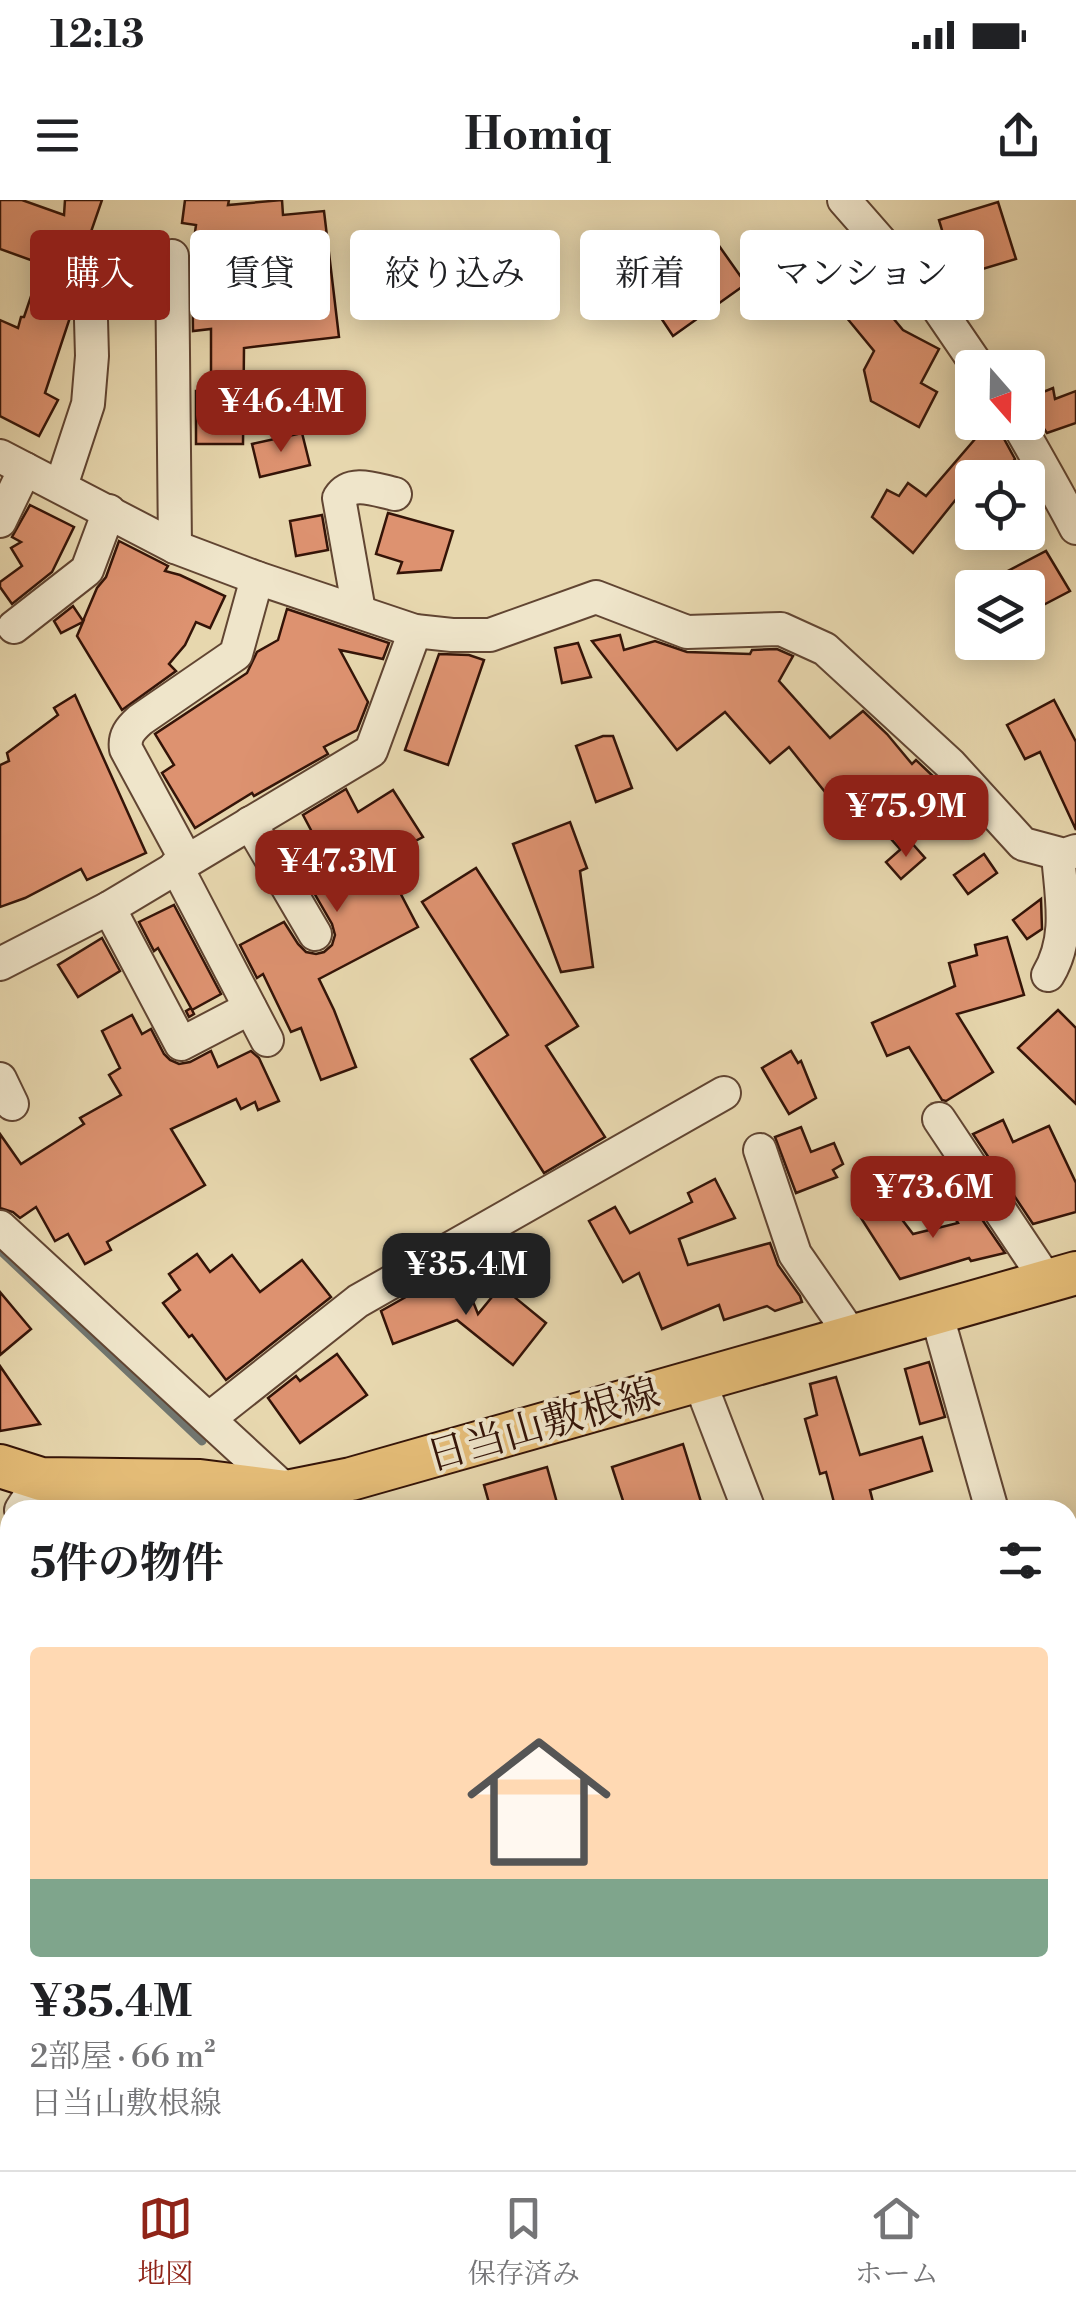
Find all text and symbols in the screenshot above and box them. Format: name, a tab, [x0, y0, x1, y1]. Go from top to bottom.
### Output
text: 12:13	[50, 12, 144, 59]
text: Homiq	[465, 107, 611, 164]
icon: menu	[30, 108, 85, 163]
icon: share	[991, 108, 1046, 163]
chip: 購入	[30, 230, 170, 320]
chip: 賃貸	[190, 230, 330, 320]
chip: 絞り込み	[350, 230, 560, 320]
chip: 新着	[580, 230, 720, 320]
chip: マンション	[740, 230, 984, 320]
north arrow	[955, 350, 1045, 440]
map controls	[955, 350, 1045, 660]
pin: ¥46.4M	[200, 370, 362, 455]
text: ¥46.4M	[218, 382, 344, 422]
button: locate	[955, 460, 1045, 550]
button: layers	[955, 570, 1045, 660]
pin: ¥75.9M	[825, 775, 987, 860]
text: ¥75.9M	[845, 787, 967, 827]
pin: ¥47.3M	[256, 830, 418, 915]
text: ¥47.3M	[277, 842, 397, 882]
pin: ¥73.6M	[852, 1156, 1014, 1241]
text: ¥73.6M	[873, 1168, 993, 1208]
pin: ¥35.4M	[385, 1233, 547, 1318]
text: ¥35.4M	[404, 1245, 528, 1285]
street label: 日当山敷根線	[421, 1369, 666, 1483]
icon: filters	[993, 1533, 1048, 1588]
text: 5件の物件	[30, 1538, 224, 1591]
icon: home	[449, 1712, 629, 1892]
text: ¥35.4M	[30, 1977, 192, 2030]
text: 2部屋 · 66 m²	[30, 2037, 215, 2077]
text: 日当山敷根線	[30, 2084, 222, 2124]
tab: 地図	[137, 2191, 193, 2292]
tab: 保存済み	[468, 2191, 580, 2292]
tab: ホーム	[855, 2191, 939, 2292]

